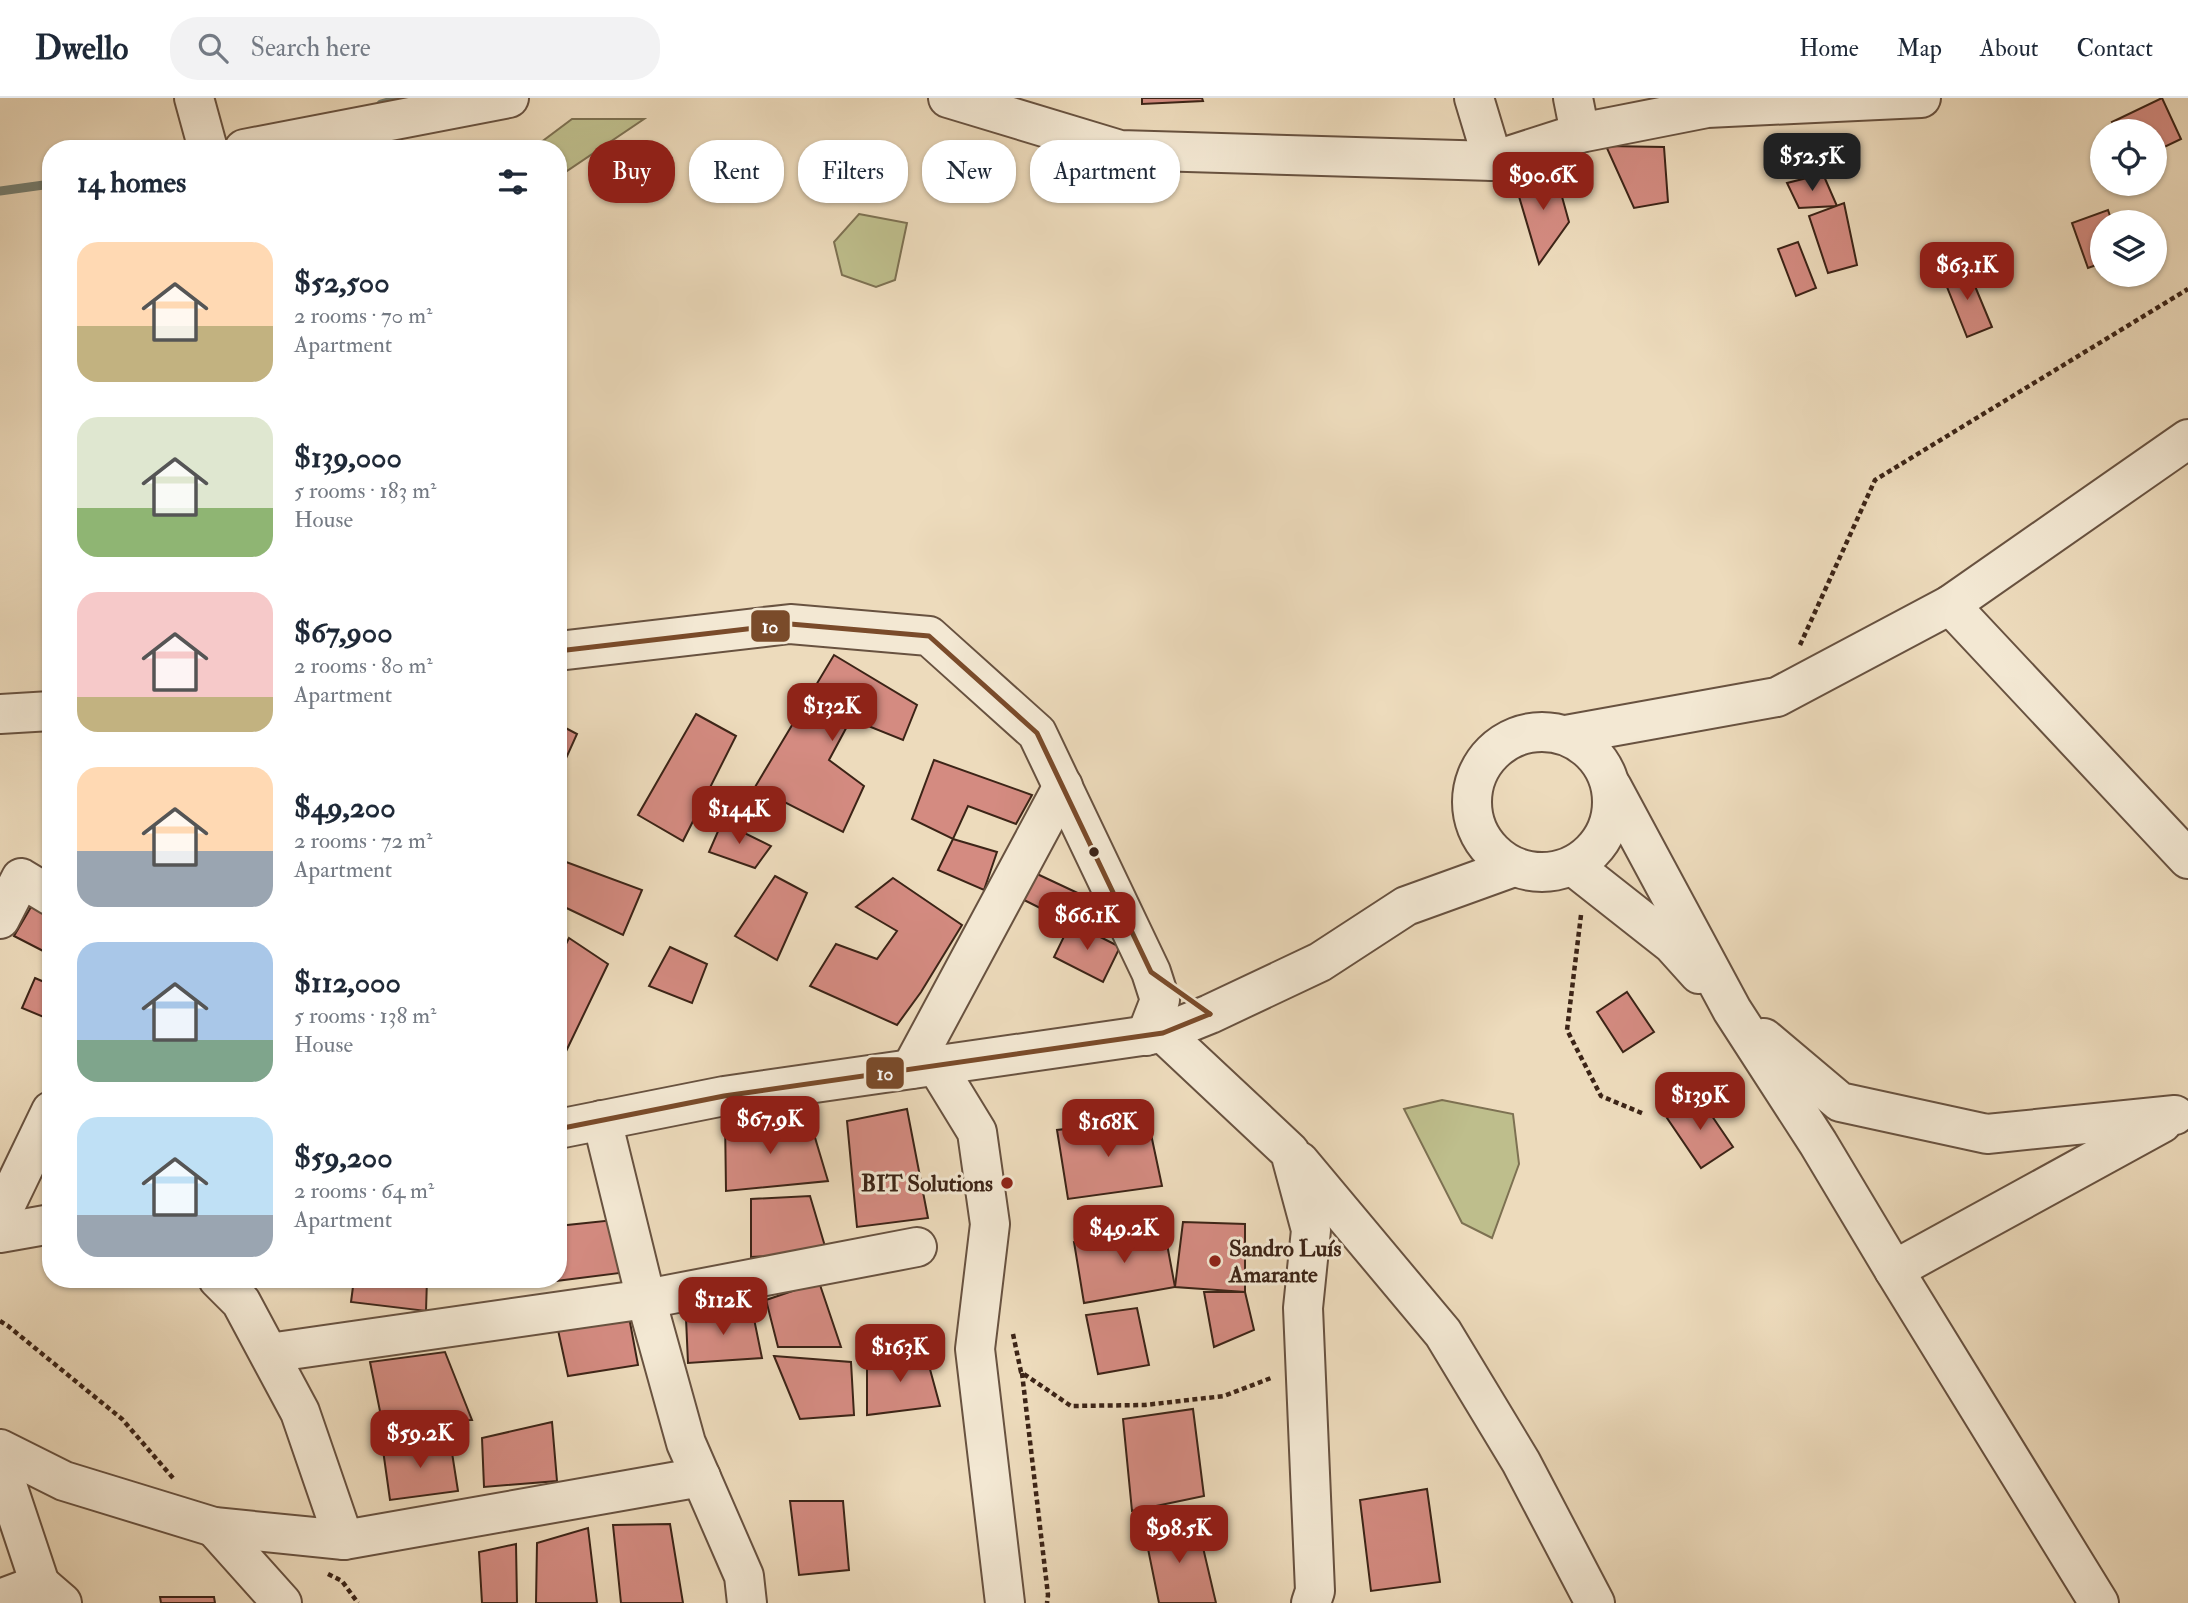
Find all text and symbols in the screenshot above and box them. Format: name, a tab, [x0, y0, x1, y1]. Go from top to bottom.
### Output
search box	[170, 17, 660, 80]
text: Dwello	[35, 28, 128, 69]
icon: search	[194, 29, 232, 67]
text: Search here	[250, 32, 371, 64]
text: Home	[1799, 33, 1859, 64]
text: Map	[1897, 33, 1942, 64]
text: About	[1980, 33, 2039, 64]
text: Contact	[2077, 33, 2153, 64]
map controls	[2090, 119, 2167, 287]
button: locate	[2090, 119, 2167, 196]
pin: $52.5K	[1755, 134, 1869, 193]
chip: Buy	[588, 140, 675, 203]
chip: Rent	[689, 140, 784, 203]
chip: Filters	[798, 140, 908, 203]
chip: New	[922, 140, 1016, 203]
chip: Apartment	[1030, 140, 1180, 203]
text: $52.5K	[1780, 141, 1844, 170]
pin: $90.6K	[1486, 152, 1600, 212]
text: $90.6K	[1509, 160, 1577, 189]
icon: filters	[494, 163, 532, 201]
text: 14 homes	[77, 164, 186, 201]
button: layers	[2090, 210, 2167, 287]
pin: $63.1K	[1910, 242, 2024, 302]
text: $63.1K	[1936, 250, 1998, 279]
text: $52,500	[294, 264, 390, 301]
icon: home	[133, 270, 217, 354]
text: 2 rooms · 70 m²	[294, 301, 433, 330]
text: Apartment	[294, 330, 392, 359]
text: $139,000	[294, 439, 402, 476]
icon: home	[133, 445, 217, 529]
text: 5 rooms · 183 m²	[294, 476, 437, 505]
text: House	[294, 505, 353, 534]
line badge: 10	[750, 609, 791, 643]
text: $67,900	[294, 614, 393, 651]
text: 10	[762, 615, 778, 639]
icon: home	[133, 620, 217, 704]
text: 2 rooms · 80 m²	[294, 651, 433, 680]
text: Apartment	[294, 680, 392, 709]
pin: $132K	[783, 684, 881, 743]
text: $132K	[803, 691, 861, 720]
pin: $144K	[690, 786, 788, 846]
text: $49,200	[294, 789, 396, 826]
text: $144K	[708, 794, 770, 823]
icon: home	[133, 795, 217, 879]
text: 2 rooms · 72 m²	[294, 826, 432, 855]
unlabelled marker	[1087, 845, 1101, 859]
text: Apartment	[294, 855, 392, 884]
pin: $66.1K	[1030, 892, 1144, 952]
text: $66.1K	[1055, 900, 1119, 929]
text: $112,000	[294, 964, 401, 1001]
icon: home	[133, 970, 217, 1054]
text: 5 rooms · 138 m²	[294, 1001, 437, 1030]
text: House	[294, 1030, 353, 1059]
line badge: 10	[865, 1056, 905, 1090]
text: 10	[877, 1062, 893, 1086]
pin: $139K	[1651, 1072, 1749, 1132]
text: $139K	[1671, 1080, 1729, 1109]
pin: $67.9K	[713, 1096, 827, 1156]
pin: $168K	[1059, 1100, 1157, 1159]
text: $67.9K	[737, 1104, 804, 1133]
text: $168K	[1078, 1107, 1138, 1136]
text: $59,200	[294, 1139, 393, 1176]
icon: home	[133, 1145, 217, 1229]
place label: BIT Solutions	[861, 1169, 993, 1198]
marker: BIT Solutions	[999, 1175, 1015, 1191]
text: 2 rooms · 64 m²	[294, 1176, 434, 1205]
text: Apartment	[294, 1205, 392, 1234]
pin: $49.2K	[1067, 1206, 1181, 1265]
text: $49.2K	[1089, 1213, 1159, 1242]
place label: Sandro Luís Amarante	[1228, 1234, 1341, 1289]
marker: Sandro Luís Amarante	[1207, 1253, 1223, 1269]
pin: $112K	[674, 1278, 772, 1337]
text: $112K	[694, 1285, 752, 1314]
pin: $163K	[851, 1324, 949, 1384]
text: $163K	[871, 1332, 929, 1361]
pin: $59.2K	[363, 1410, 477, 1470]
text: $59.2K	[386, 1418, 454, 1447]
pin: $98.5K	[1122, 1506, 1236, 1565]
text: $98.5K	[1146, 1513, 1212, 1542]

